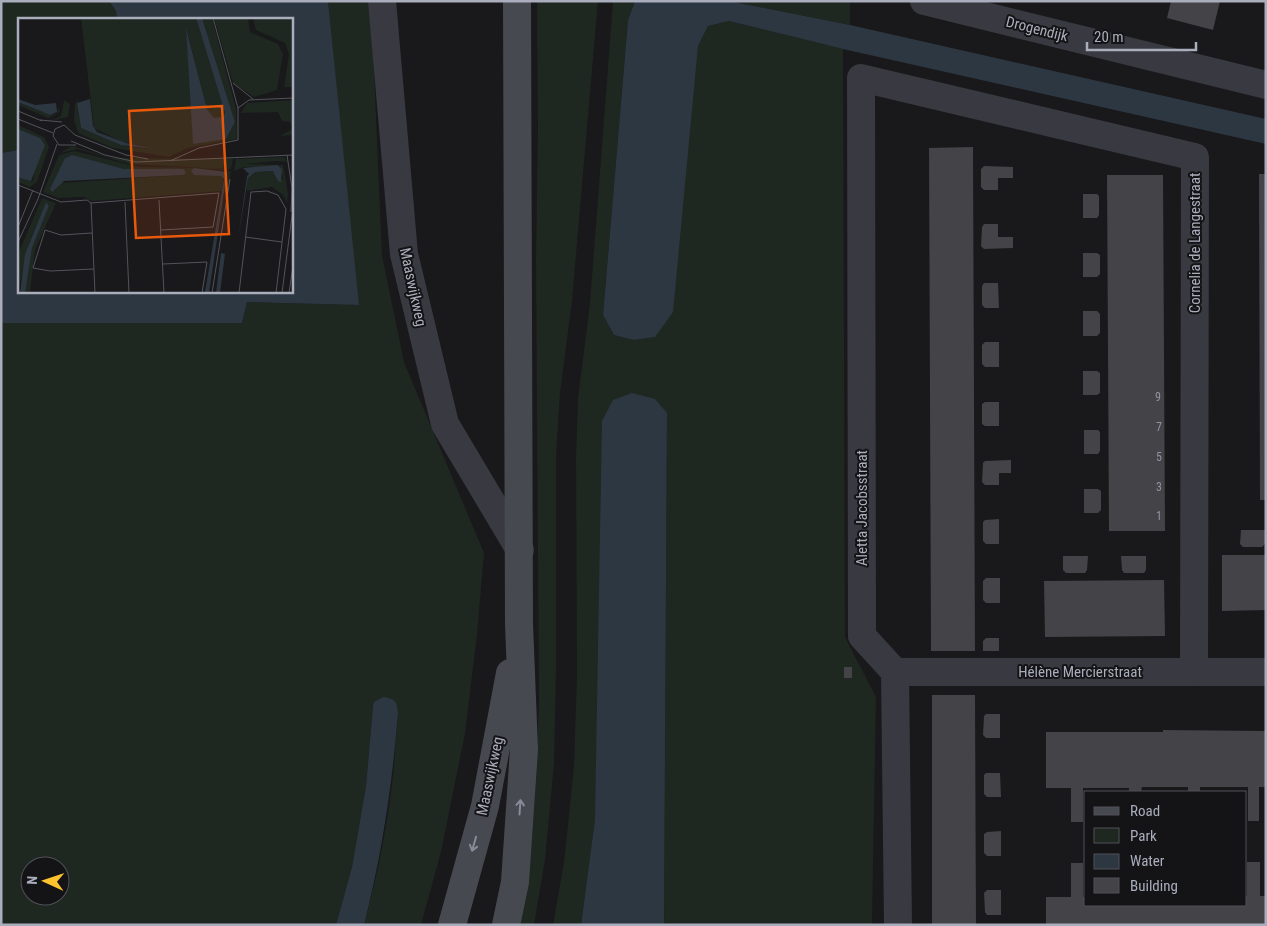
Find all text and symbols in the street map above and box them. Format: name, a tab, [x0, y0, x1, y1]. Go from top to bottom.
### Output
street label: Drogendijk	[1004, 13, 1070, 45]
inset map	[18, 18, 292, 292]
scale bar	[1087, 20, 1196, 52]
text: 20 m	[1094, 28, 1124, 46]
street label: Cornelia de Langestraat	[1186, 173, 1204, 313]
street label: Maaswijkweg	[396, 246, 430, 328]
house number: 9	[1155, 390, 1161, 404]
house number: 7	[1156, 420, 1162, 434]
street label: Aletta Jacobsstraat	[853, 450, 871, 566]
house number: 5	[1156, 450, 1162, 464]
house number: 3	[1156, 480, 1162, 494]
house number: 1	[1156, 509, 1162, 523]
street label: Hélène Mercierstraat	[1018, 663, 1142, 681]
street label: Maaswijkweg	[473, 735, 507, 817]
legend	[1084, 791, 1247, 906]
one-way arrow	[516, 799, 525, 815]
text: Road	[1130, 802, 1160, 820]
text: Park	[1130, 827, 1157, 845]
one-way arrow	[469, 835, 479, 851]
text: Water	[1130, 852, 1165, 870]
north arrow	[20, 856, 70, 906]
text: N	[24, 876, 40, 885]
text: Building	[1130, 877, 1178, 895]

